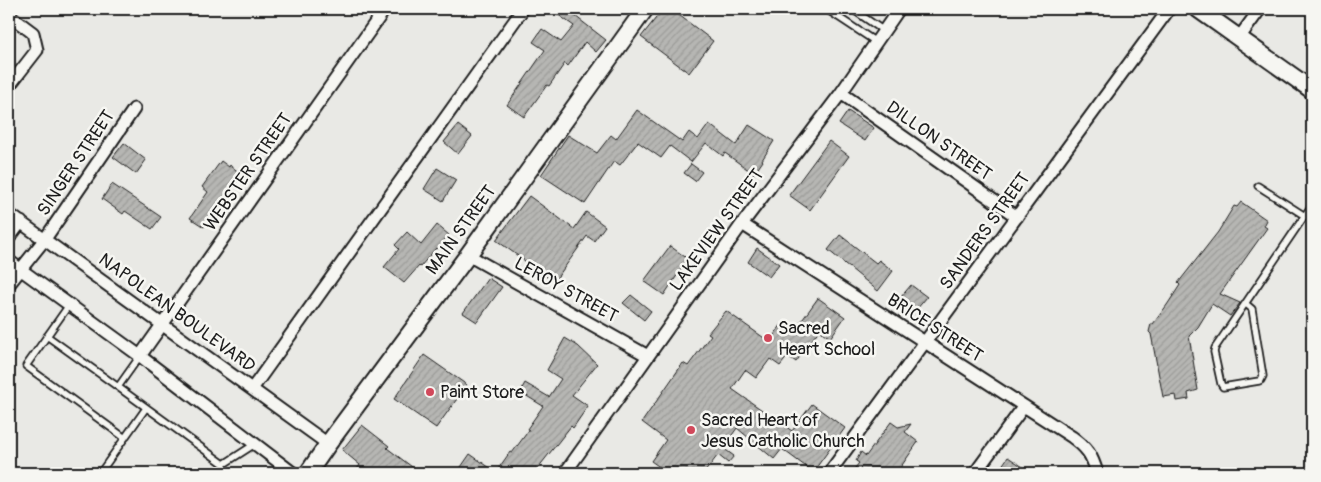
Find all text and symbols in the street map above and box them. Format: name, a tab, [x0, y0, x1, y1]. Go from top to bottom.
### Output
street label: DILLON STREET	[882, 96, 996, 186]
street label: SINGER STREET	[32, 106, 120, 220]
street label: WEBSTER STREET	[199, 109, 297, 235]
street label: LAKEVIEW STREET	[665, 164, 769, 296]
street label: SANDERS STREET	[935, 168, 1035, 294]
street label: MAIN STREET	[421, 181, 501, 279]
street label: NAPOLEAN BOULEVARD	[94, 248, 260, 378]
street label: LEROY STREET	[510, 252, 622, 328]
street label: BRICE STREET	[883, 288, 987, 368]
place label: Sacred Heart School	[778, 317, 875, 361]
marker: Sacred Heart School	[762, 332, 774, 344]
place label: Paint Store	[440, 381, 524, 404]
marker: Paint Store	[424, 386, 436, 398]
place label: Sacred Heart of Jesus Catholic Church	[701, 409, 865, 453]
marker: Sacred Heart of Jesus Catholic Church	[685, 424, 697, 436]

